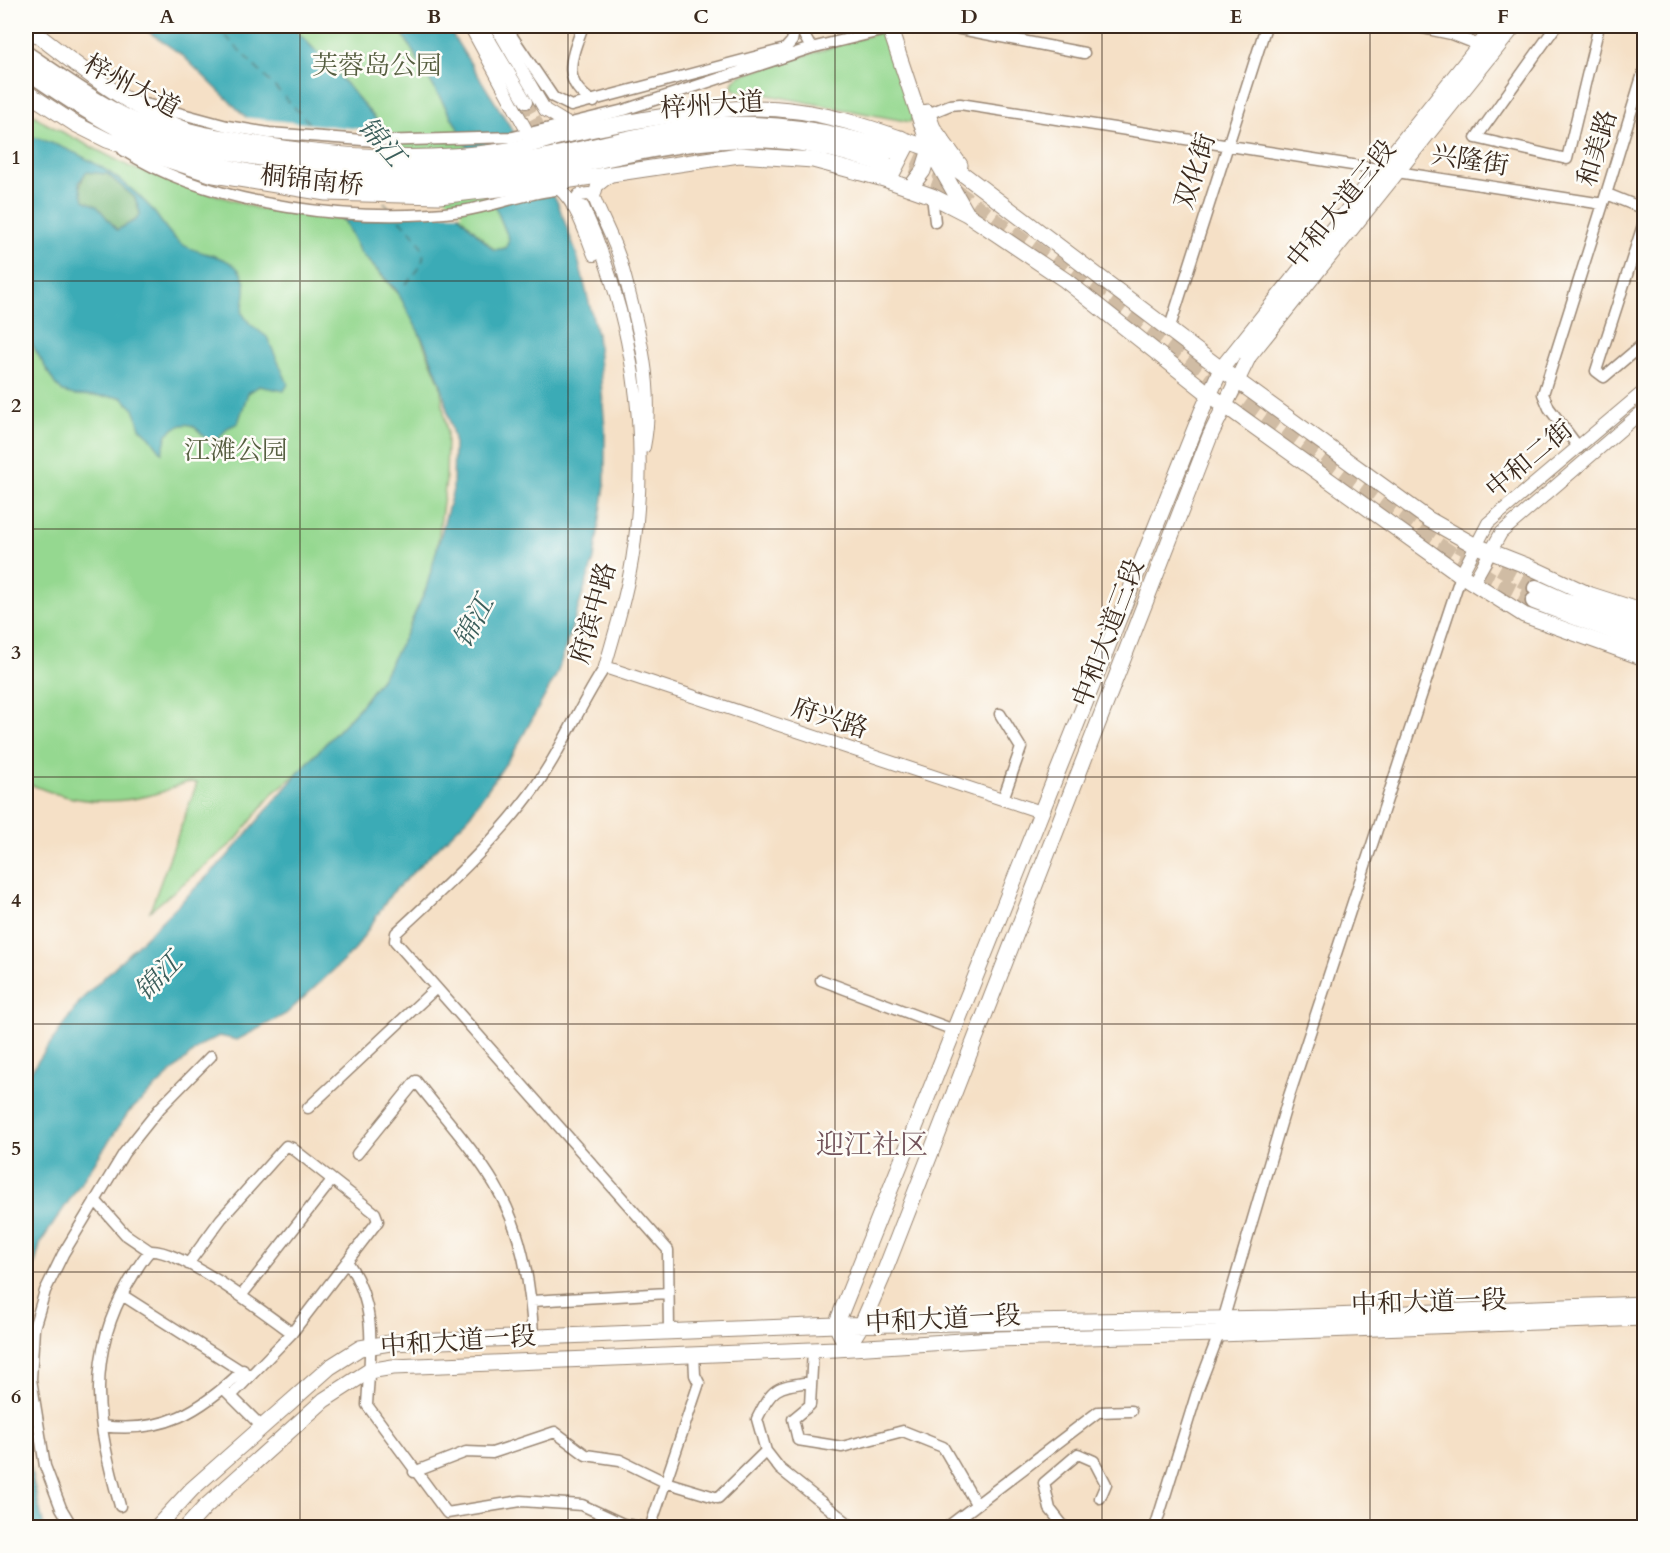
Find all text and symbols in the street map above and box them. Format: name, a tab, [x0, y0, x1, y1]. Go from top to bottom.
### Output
text: A	[159, 3, 175, 30]
text: B	[427, 3, 441, 30]
text: C	[693, 3, 709, 30]
text: D	[960, 3, 978, 30]
text: E	[1230, 3, 1242, 30]
text: F	[1497, 3, 1509, 30]
street label: 梓州大道	[78, 46, 186, 126]
park label: 芙蓉岛公园	[312, 48, 442, 83]
street label: 梓州大道	[659, 84, 765, 126]
street label: 和美路	[1569, 106, 1625, 190]
water label: 锦江	[349, 109, 415, 178]
street label: 双化街	[1166, 128, 1224, 214]
street label: 中和大道三段	[1278, 132, 1404, 276]
street label: 兴隆街	[1429, 137, 1511, 183]
text: 1	[11, 144, 21, 171]
street label: 桐锦南桥	[258, 157, 366, 203]
text: 2	[11, 392, 21, 419]
street label: 中和二街	[1478, 412, 1580, 506]
park label: 江滩公园	[184, 433, 288, 468]
street label: 中和大道三段	[1064, 554, 1152, 712]
street label: 府滨中路	[562, 558, 624, 668]
water label: 锦江	[445, 586, 505, 655]
text: 3	[11, 639, 21, 666]
street label: 府兴路	[787, 689, 873, 747]
text: 4	[11, 887, 21, 914]
water label: 锦江	[127, 942, 194, 1009]
district label: 迎江社区	[816, 1126, 928, 1164]
text: 5	[11, 1135, 21, 1162]
street label: 中和大道一段	[1350, 1282, 1508, 1322]
street label: 中和大道一段	[864, 1297, 1022, 1341]
street label: 中和大道一段	[379, 1318, 537, 1364]
text: 6	[11, 1383, 21, 1410]

